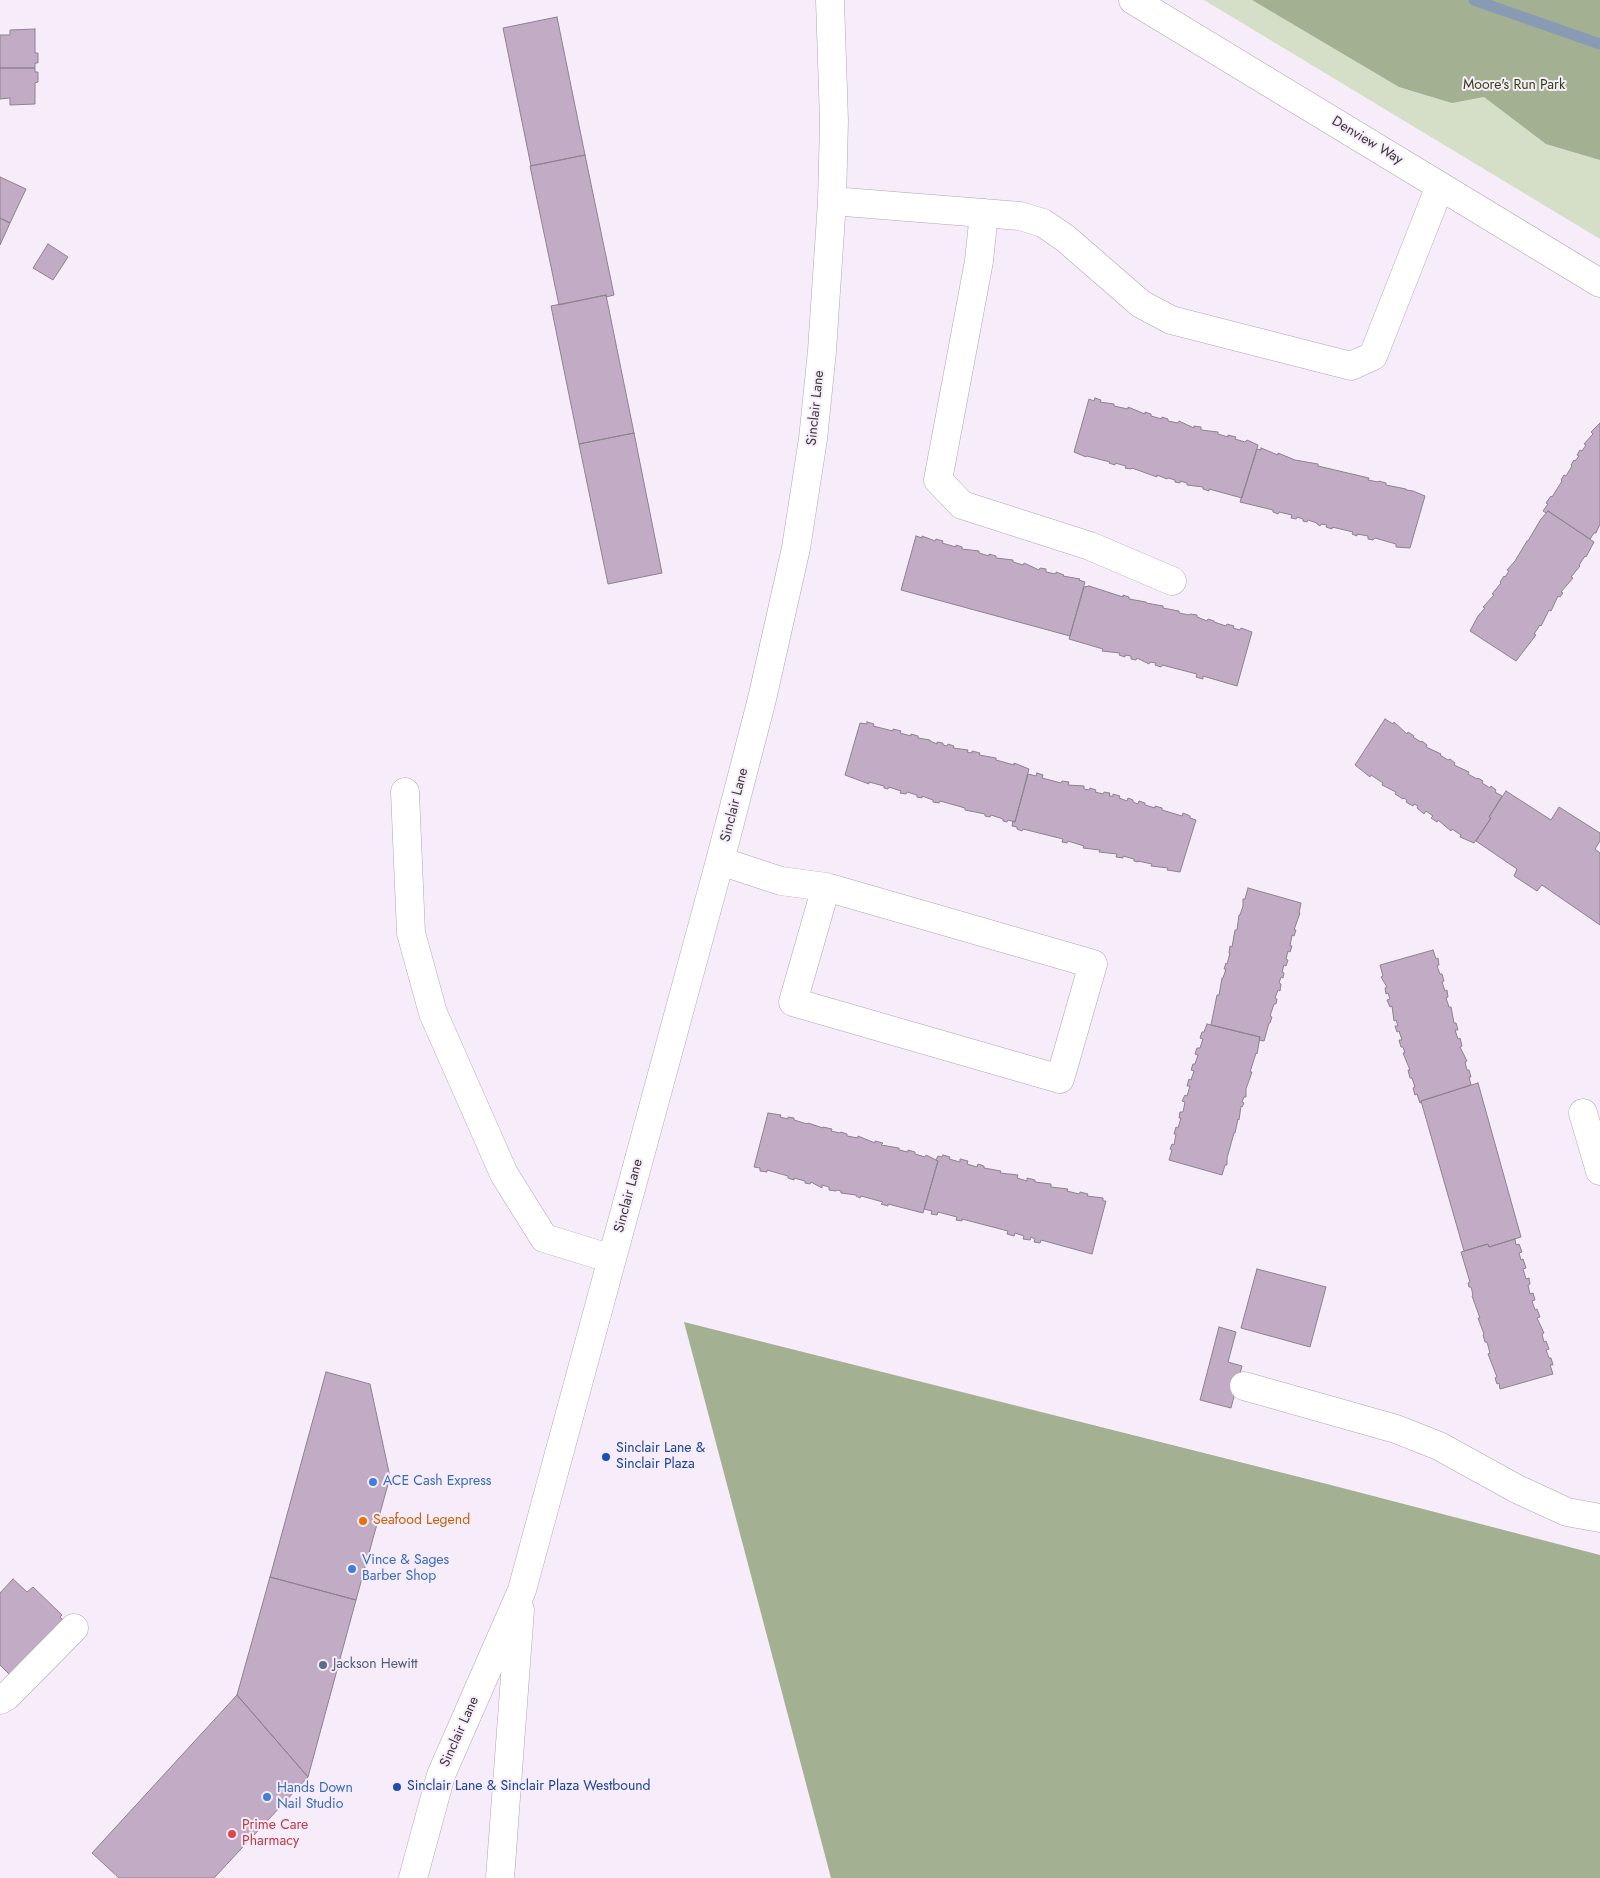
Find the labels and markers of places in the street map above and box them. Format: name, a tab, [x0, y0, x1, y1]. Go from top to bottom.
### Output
place label: Sinclair Lane & Sinclair Plaza	[616, 1441, 705, 1474]
marker: Sinclair Lane & Sinclair Plaza	[600, 1451, 612, 1463]
place label: ACE Cash Express	[383, 1474, 491, 1490]
marker: ACE Cash Express	[367, 1476, 379, 1488]
place label: Seafood Legend	[373, 1513, 470, 1529]
marker: Seafood Legend	[357, 1515, 369, 1527]
place label: Vince & Sages Barber Shop	[362, 1553, 449, 1585]
marker: Vince & Sages Barber Shop	[346, 1563, 358, 1575]
place label: Jackson Hewitt	[333, 1657, 418, 1673]
marker: Jackson Hewitt	[317, 1659, 329, 1671]
place label: Sinclair Lane & Sinclair Plaza Westbound	[407, 1779, 651, 1795]
place label: Hands Down Nail Studio	[277, 1781, 353, 1814]
marker: Sinclair Lane & Sinclair Plaza Westbound	[391, 1781, 403, 1793]
marker: Hands Down Nail Studio	[261, 1791, 273, 1803]
place label: Prime Care Pharmacy	[242, 1818, 308, 1850]
marker: Prime Care Pharmacy	[226, 1828, 238, 1840]

